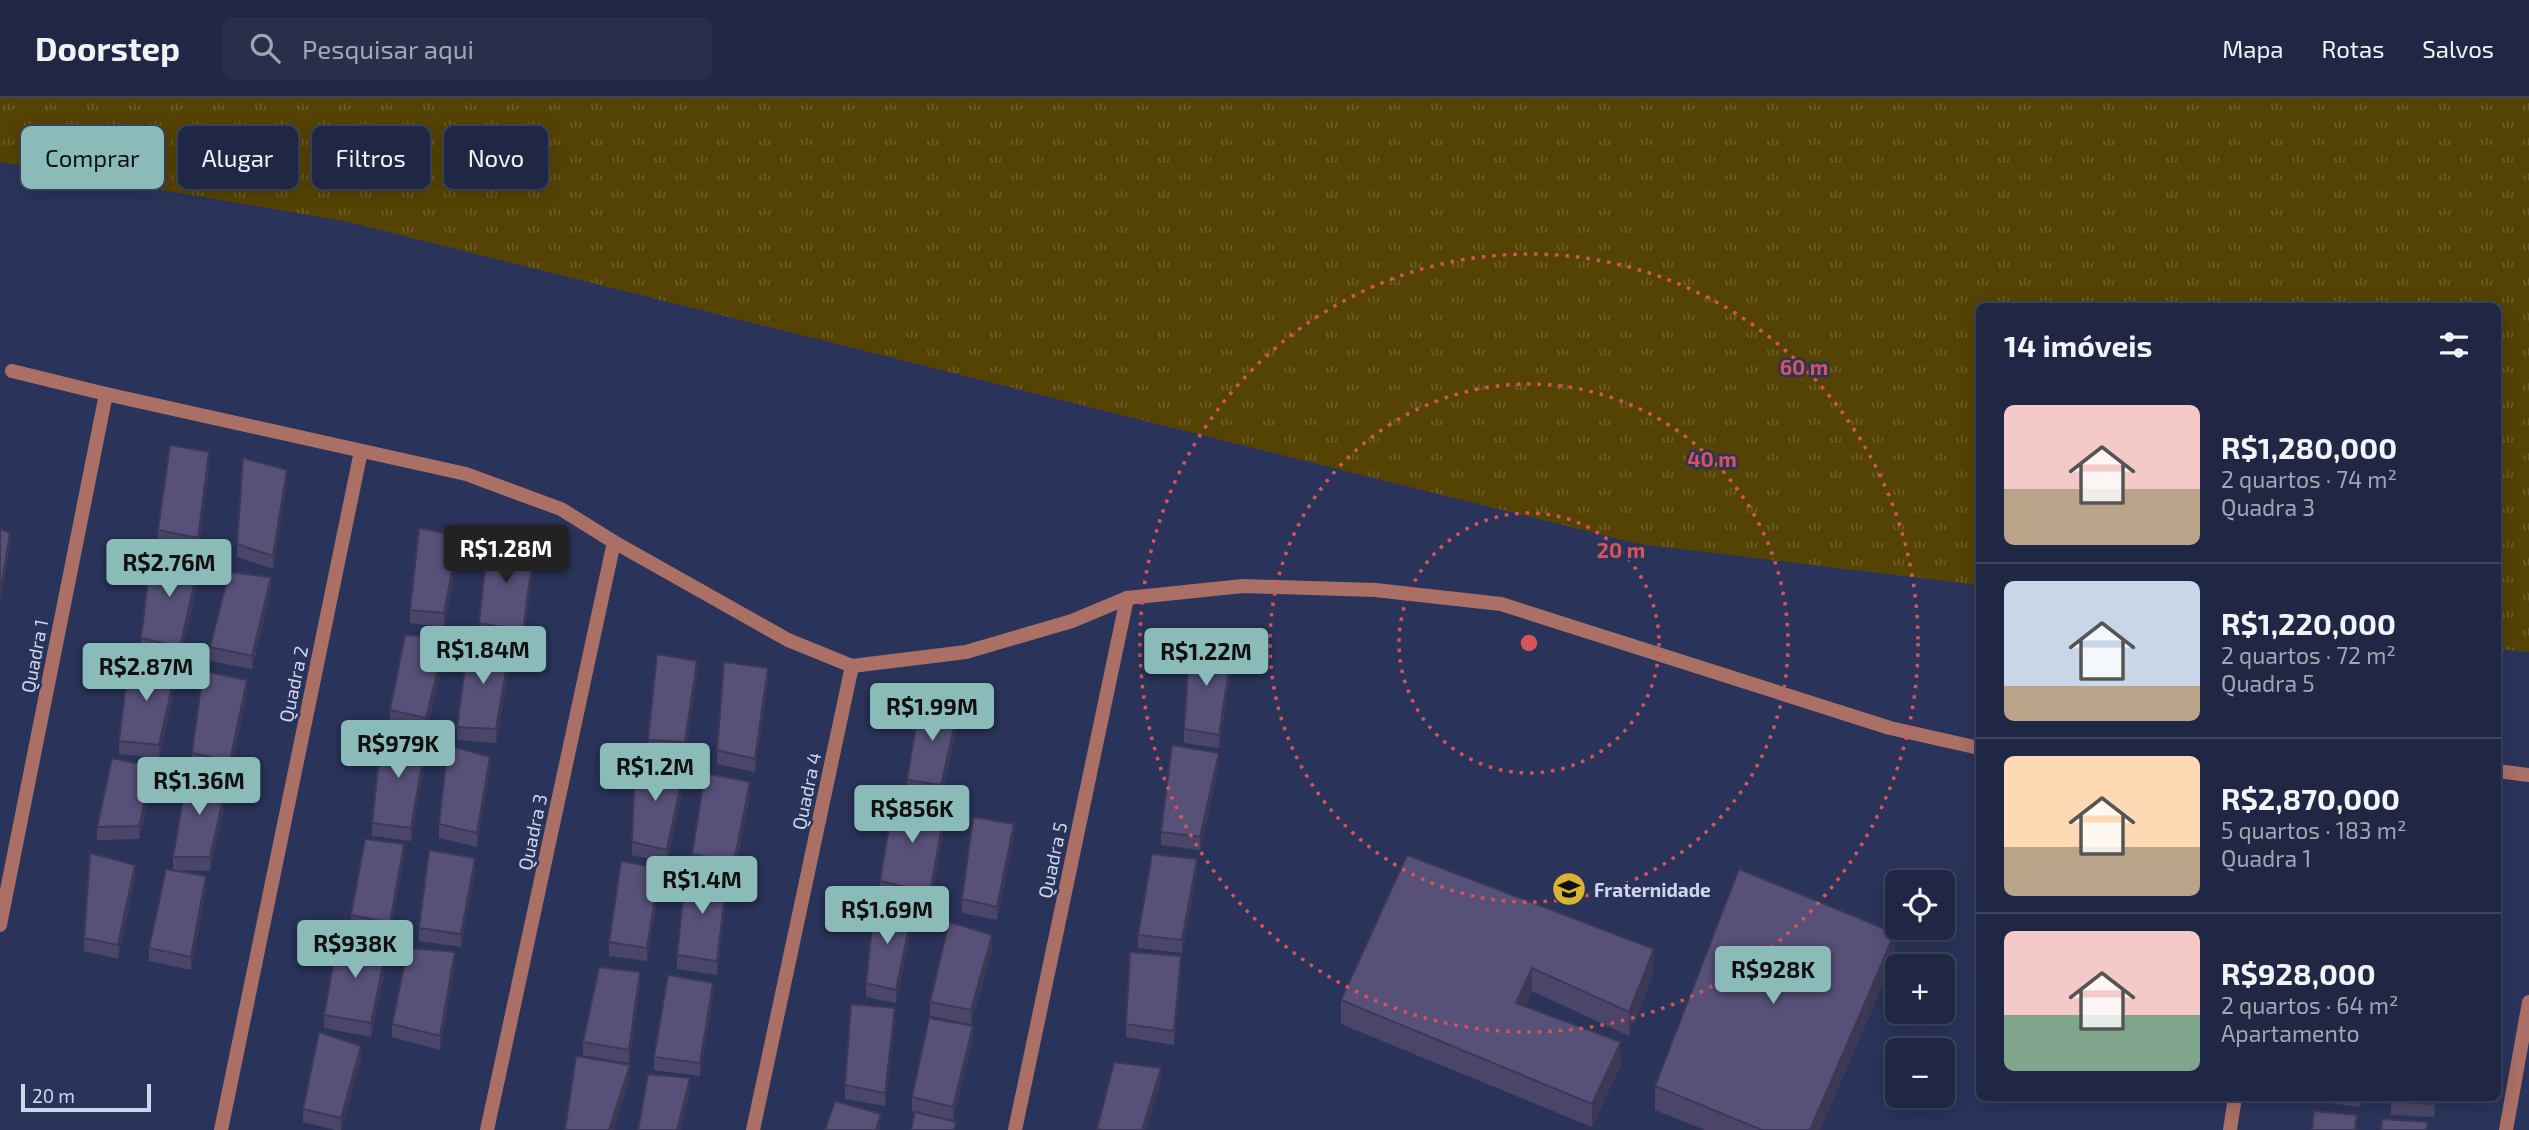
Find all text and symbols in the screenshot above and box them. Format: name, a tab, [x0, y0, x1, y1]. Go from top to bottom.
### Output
search box	[222, 17, 712, 80]
text: Doorstep	[35, 28, 180, 68]
icon: search	[246, 29, 284, 67]
text: Pesquisar aqui	[302, 33, 474, 64]
text: Mapa	[2222, 34, 2284, 63]
text: Rotas	[2322, 34, 2384, 63]
text: Salvos	[2422, 34, 2494, 63]
chip: Comprar	[21, 126, 164, 189]
chip: Alugar	[178, 126, 298, 189]
chip: Filtros	[312, 126, 430, 189]
chip: Novo	[444, 126, 548, 189]
icon: filters	[2435, 326, 2473, 364]
text: 14 imóveis	[2004, 327, 2153, 363]
text: 60 m	[1780, 354, 1828, 379]
text: R$1,280,000	[2221, 429, 2397, 465]
icon: home	[2060, 433, 2144, 517]
text: 40 m	[1687, 446, 1737, 471]
text: 2 quartos · 74 m²	[2221, 465, 2397, 493]
text: Quadra 3	[2221, 493, 2315, 521]
pin: R$1.28M	[441, 526, 571, 585]
text: R$1.28M	[460, 534, 552, 562]
text: 20 m	[1597, 537, 1645, 562]
pin: R$2.76M	[104, 540, 234, 599]
text: R$2.76M	[122, 548, 216, 576]
text: R$1,220,000	[2221, 605, 2396, 641]
icon: home	[2060, 609, 2144, 693]
street label: Quadra 1	[16, 617, 52, 695]
pin: R$1.84M	[418, 626, 548, 686]
pin: R$1.22M	[1141, 628, 1271, 688]
centre of rings	[1517, 631, 1541, 655]
text: R$1.84M	[436, 635, 530, 663]
text: R$1.22M	[1160, 637, 1252, 665]
text: 2 quartos · 72 m²	[2221, 641, 2396, 669]
pin: R$2.87M	[81, 644, 211, 703]
street label: Quadra 2	[274, 644, 312, 724]
text: R$2.87M	[99, 652, 193, 680]
text: Quadra 5	[2221, 669, 2315, 697]
pin: R$1.99M	[867, 684, 997, 743]
text: R$1.99M	[886, 692, 978, 720]
pin: R$979K	[341, 720, 455, 780]
text: R$979K	[357, 729, 439, 757]
pin: R$1.2M	[598, 744, 712, 803]
street label: Quadra 4	[787, 750, 825, 832]
text: R$1.2M	[616, 752, 694, 780]
pin: R$1.36M	[134, 758, 264, 817]
text: R$1.36M	[153, 766, 245, 794]
text: R$2,870,000	[2221, 780, 2400, 816]
icon: home	[2060, 784, 2144, 868]
pin: R$856K	[855, 786, 969, 845]
street label: Quadra 3	[513, 792, 551, 872]
text: R$856K	[870, 794, 954, 822]
text: 5 quartos · 183 m²	[2221, 816, 2406, 844]
street label: Quadra 5	[1033, 820, 1071, 900]
text: Quadra 1	[2221, 844, 2311, 872]
pin: R$1.4M	[645, 856, 759, 916]
text: R$1.4M	[662, 865, 742, 893]
school or university icon: Fraternidade	[1550, 870, 1588, 908]
map controls	[1885, 870, 1955, 1108]
button: locate	[1885, 870, 1955, 940]
place label: Fraternidade	[1594, 878, 1711, 901]
pin: R$1.69M	[822, 886, 952, 946]
text: R$1.69M	[841, 895, 933, 923]
pin: R$938K	[298, 920, 412, 980]
text: R$938K	[313, 929, 397, 957]
pin: R$928K	[1716, 946, 1830, 1006]
button: +	[1885, 954, 1955, 1024]
text: R$928K	[1731, 955, 1815, 983]
text: R$928,000	[2221, 955, 2376, 991]
icon: home	[2060, 959, 2144, 1043]
text: 2 quartos · 64 m²	[2221, 991, 2398, 1019]
text: Apartamento	[2221, 1019, 2360, 1047]
button: −	[1885, 1038, 1955, 1108]
scale bar	[21, 1081, 150, 1113]
text: 20 m	[32, 1084, 75, 1107]

